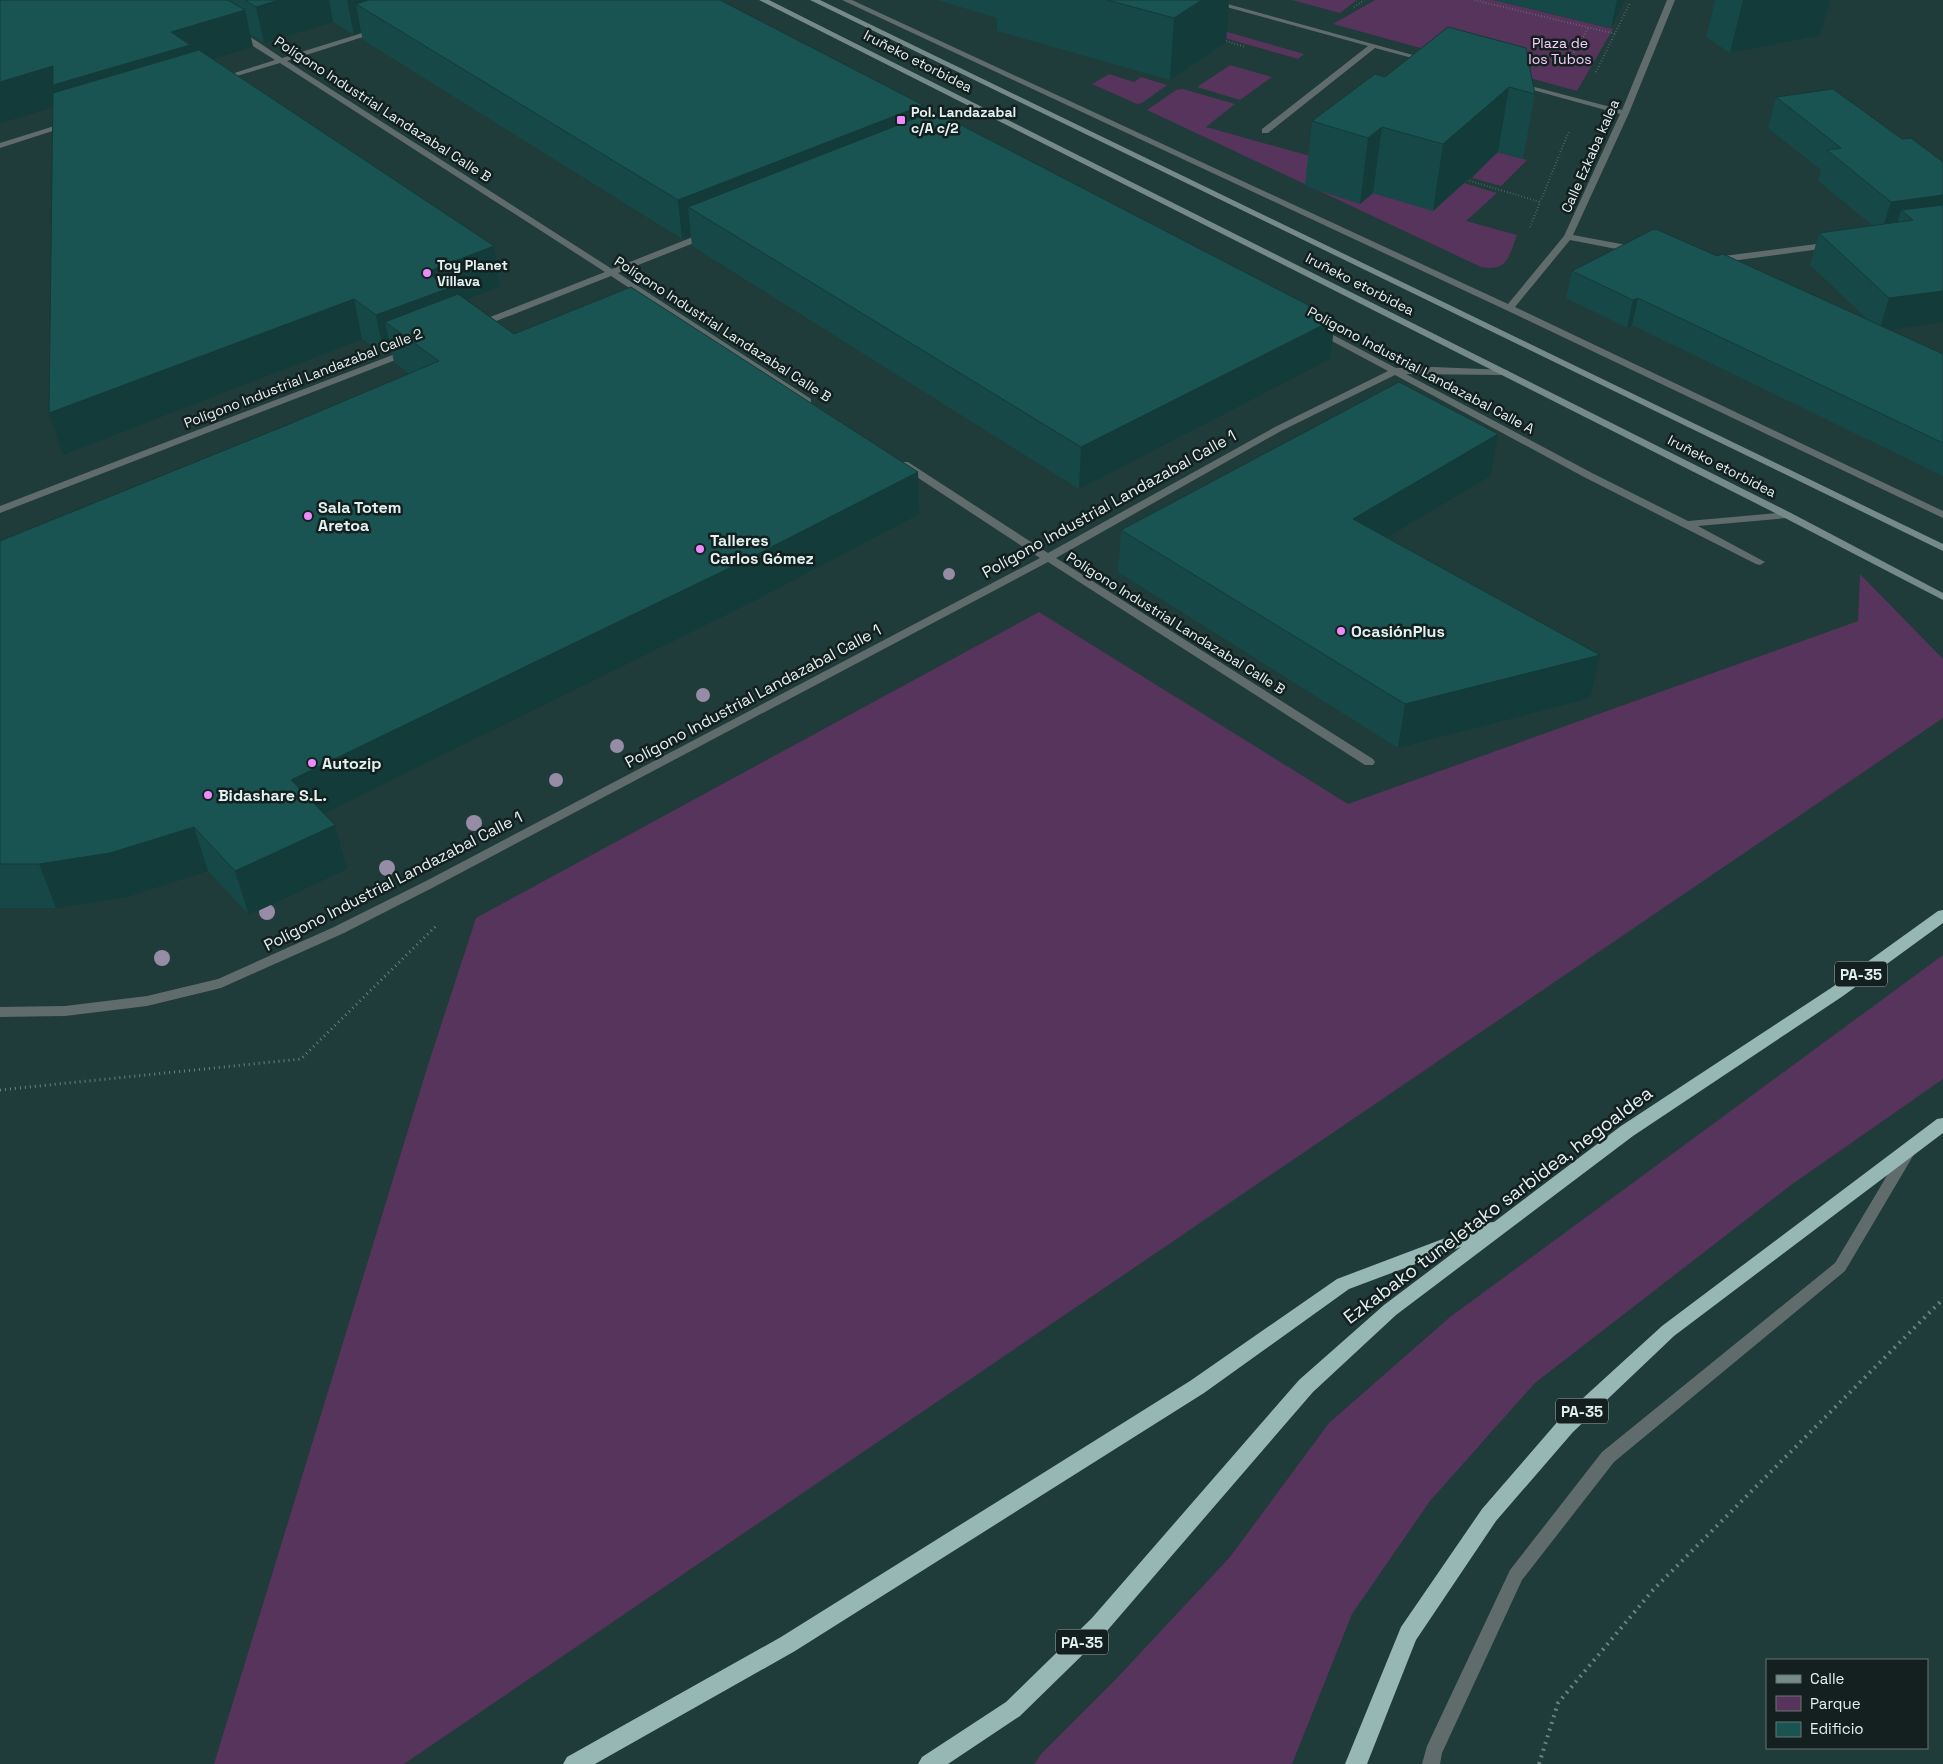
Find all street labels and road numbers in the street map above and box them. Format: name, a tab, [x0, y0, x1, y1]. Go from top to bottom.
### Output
street label: Iruñeko etorbidea	[861, 26, 975, 96]
street label: Polígono Industrial Landazabal Calle B	[271, 32, 495, 186]
street label: Calle Ezkaba kalea	[1557, 96, 1623, 216]
street label: Iruñeko etorbidea	[1303, 249, 1417, 319]
street label: Polígono Industrial Landazabal Calle B	[611, 252, 835, 406]
street label: Polígono Industrial Landazabal Calle A	[1304, 302, 1538, 438]
street label: Polígono Industrial Landazabal Calle 2	[181, 324, 425, 432]
street label: Polígono Industrial Landazabal Calle 1	[978, 425, 1240, 583]
street label: Iruñeko etorbidea	[1665, 431, 1779, 501]
street label: Polígono Industrial Landazabal Calle B	[1063, 548, 1289, 698]
street label: Polígono Industrial Landazabal Calle 1	[621, 619, 885, 773]
street label: Polígono Industrial Landazabal Calle 1	[260, 806, 526, 956]
road number: PA-35	[1835, 962, 1887, 986]
street label: Ezkabako tuneletako sarbidea, hegoaldea	[1338, 1080, 1658, 1330]
road number: PA-35	[1556, 1398, 1608, 1424]
road number: PA-35	[1056, 1630, 1108, 1654]

